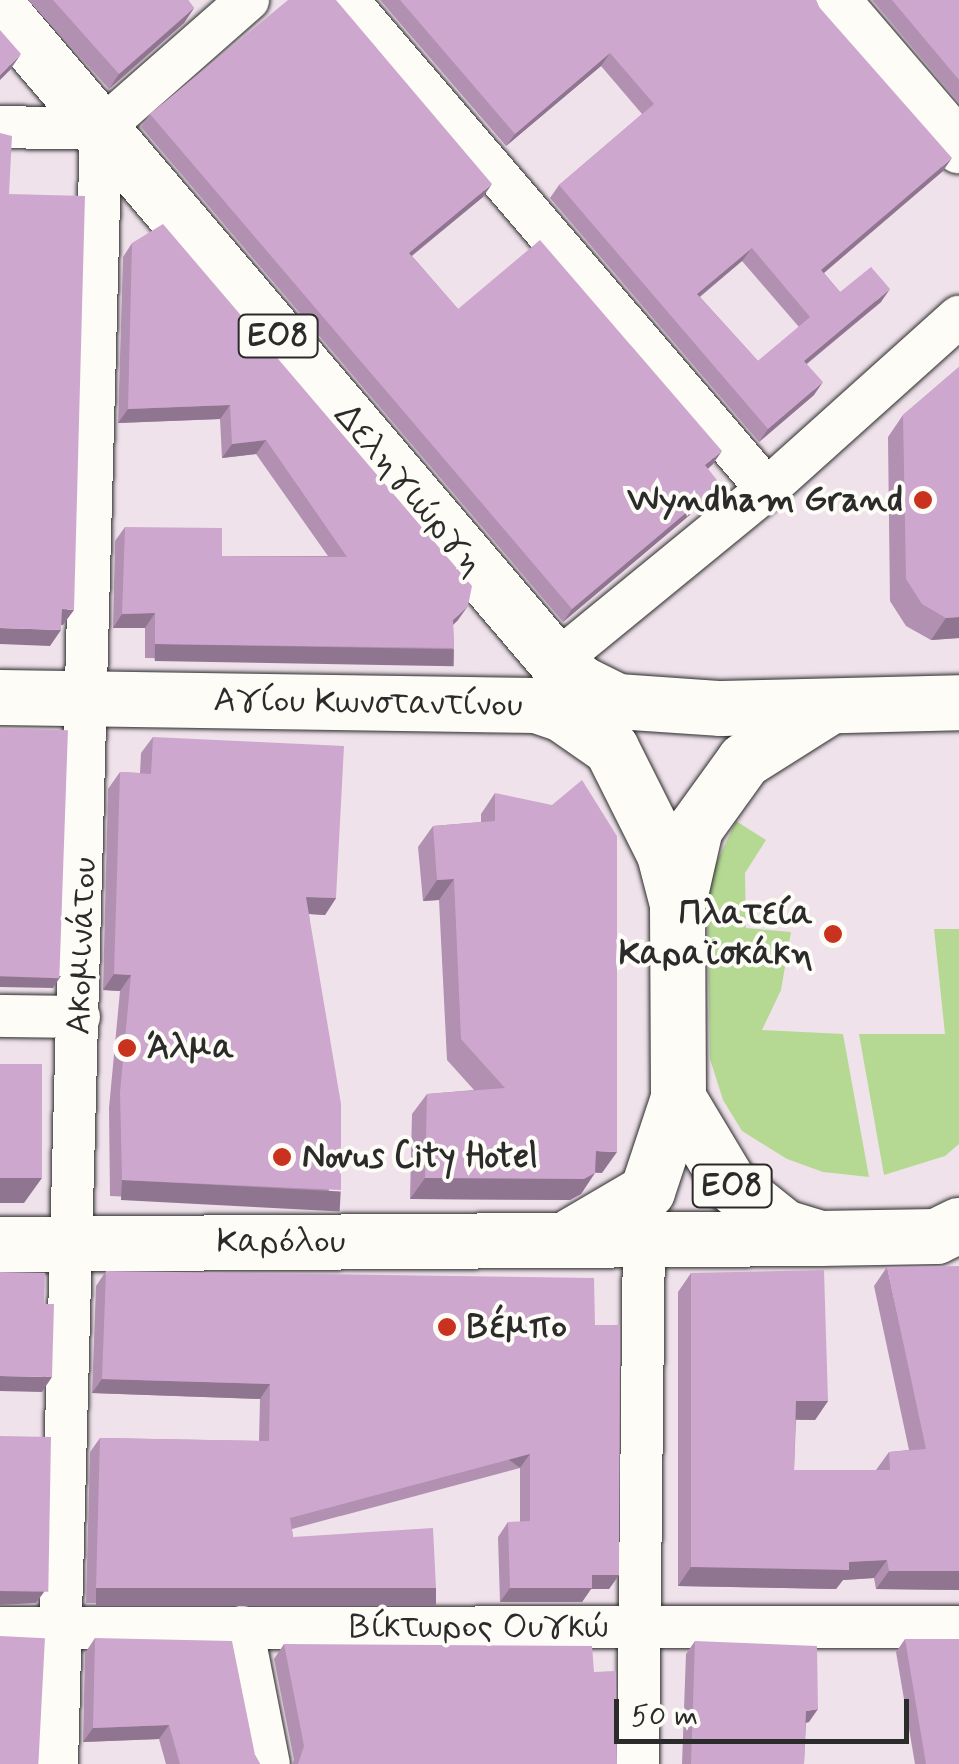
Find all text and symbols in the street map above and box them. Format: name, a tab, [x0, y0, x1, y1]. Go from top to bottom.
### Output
road number: ΕΟ8	[236, 309, 320, 363]
street label: Δεληγιώργη	[325, 395, 493, 585]
place label: Wyndham Grand	[627, 479, 903, 521]
marker: Wyndham Grand	[912, 489, 934, 511]
street label: Αγίου Κωνσταντίνου	[213, 679, 523, 727]
street label: Ακομινάτου	[58, 856, 106, 1036]
place label: Πλατεία Καραϊσκάκη	[619, 893, 813, 975]
marker: Πλατεία Καραϊσκάκη	[822, 923, 844, 945]
place label: Άλμα	[147, 1027, 235, 1069]
marker: Άλμα	[116, 1037, 138, 1059]
place label: Novus City Hotel	[302, 1136, 537, 1178]
marker: Novus City Hotel	[271, 1146, 293, 1168]
road number: ΕΟ8	[690, 1159, 774, 1213]
street label: Καρόλου	[216, 1221, 346, 1263]
place label: Βέμπο	[467, 1306, 567, 1348]
marker: Βέμπο	[436, 1316, 458, 1338]
street label: Βίκτωρος Ουγκώ	[349, 1606, 609, 1648]
scale bar	[619, 1679, 914, 1741]
text: 50 m	[631, 1697, 698, 1736]

